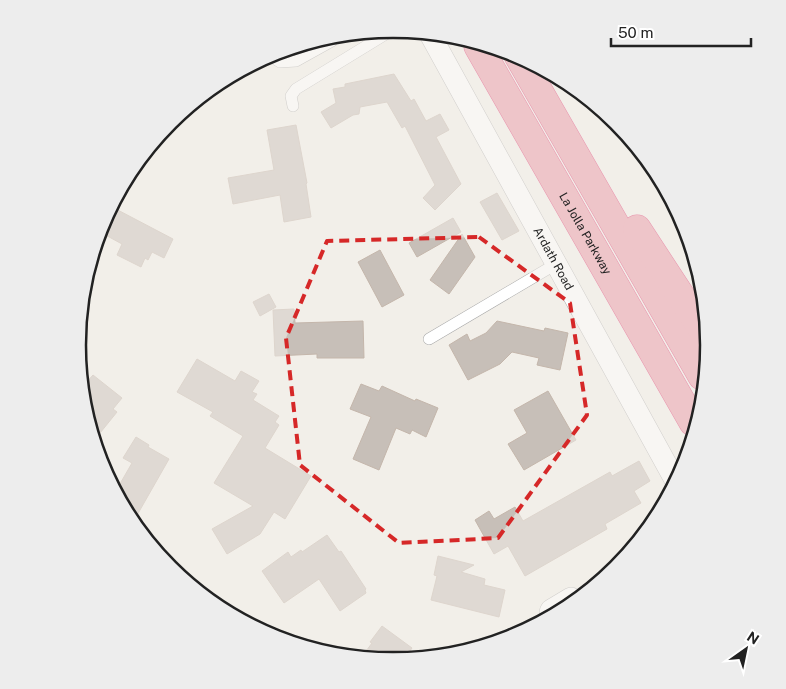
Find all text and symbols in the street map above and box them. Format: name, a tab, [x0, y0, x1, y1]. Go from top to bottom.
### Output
scale bar	[611, 15, 751, 47]
text: 50 m	[618, 24, 653, 41]
street label: La Jolla Parkway	[556, 190, 614, 278]
street label: Ardath Road	[530, 225, 576, 293]
north arrow	[721, 624, 771, 674]
text: N	[744, 628, 762, 648]

